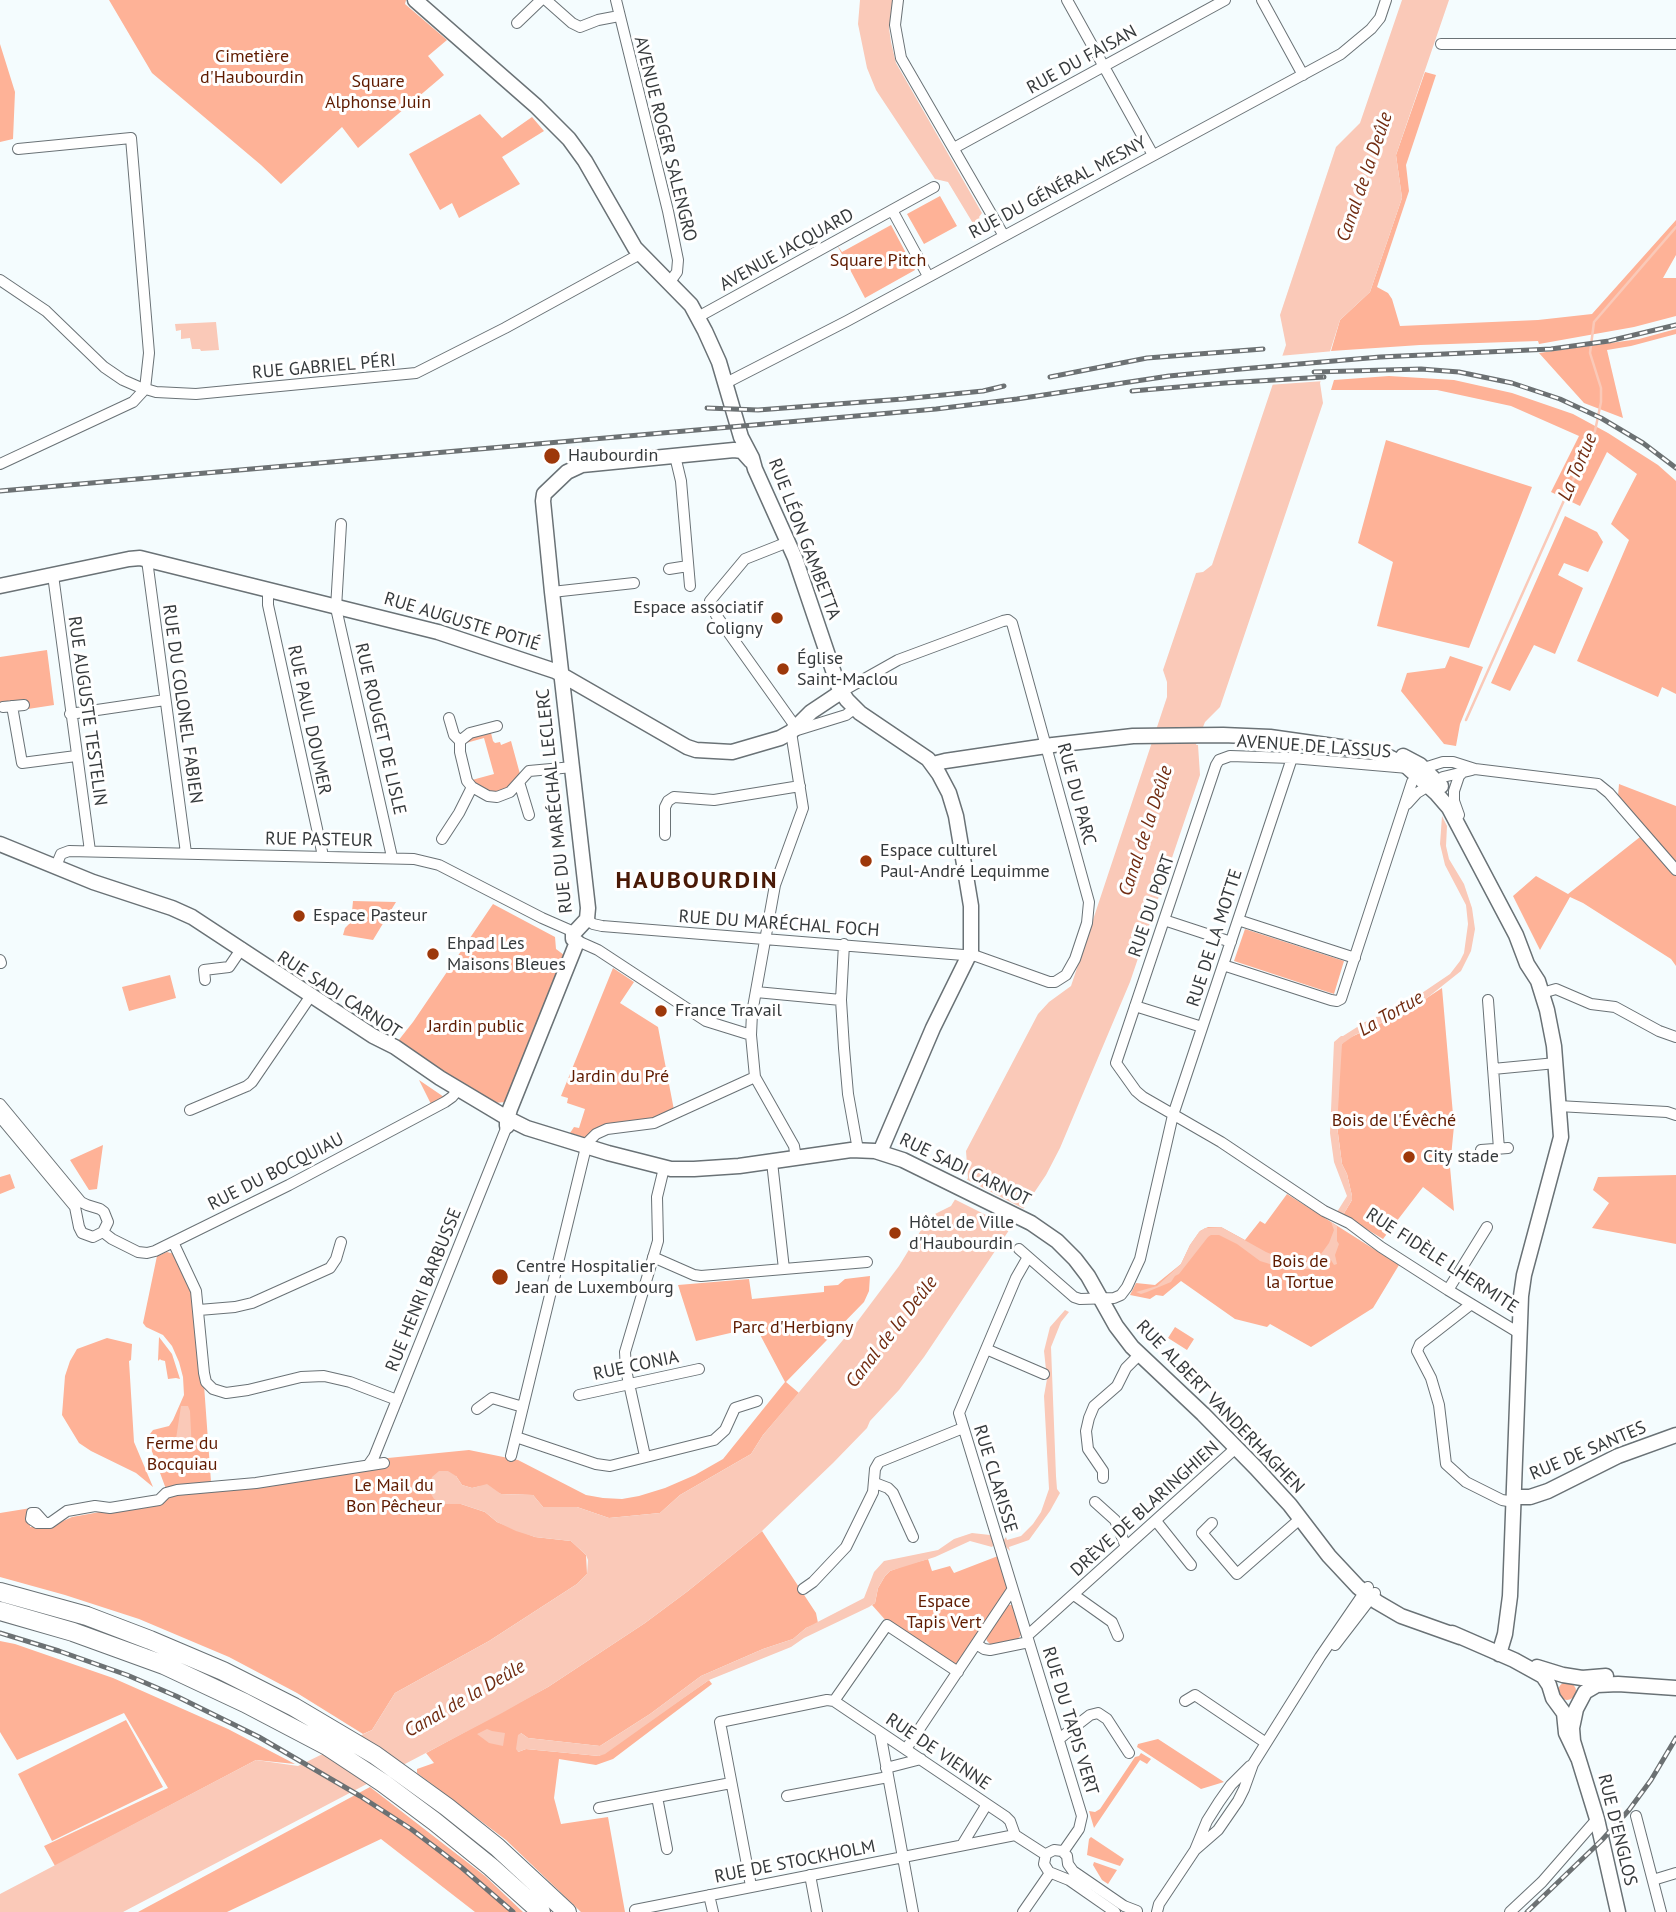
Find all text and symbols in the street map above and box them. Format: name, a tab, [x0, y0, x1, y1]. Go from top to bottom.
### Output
street label: RUE DU FAISAN	[1023, 21, 1141, 99]
street label: AVENUE ROGER SALENGRO	[629, 34, 701, 244]
park label: Cimetière d'Haubourdin	[200, 46, 304, 88]
park label: Square Alphonse Juin	[325, 71, 431, 114]
water label: Canal de la Deûle	[1332, 109, 1398, 245]
street label: RUE DU GÉNÉRAL MESNY	[965, 132, 1151, 244]
street label: AVENUE JACQUARD	[716, 204, 858, 296]
park label: Square Pitch	[830, 250, 926, 272]
street label: RUE GABRIEL PÉRI	[251, 350, 397, 384]
water label: La Tortue	[1554, 430, 1602, 504]
place label: Haubourdin	[568, 445, 658, 467]
marker: Haubourdin	[542, 446, 562, 466]
street label: RUE LÉON GAMBETTA	[763, 455, 845, 623]
street label: RUE AUGUSTE POTIÉ	[381, 588, 543, 656]
place label: Espace associatif Coligny	[633, 597, 763, 640]
street label: RUE DU COLONEL FABIEN	[157, 603, 207, 805]
marker: Espace associatif Coligny	[769, 610, 785, 626]
street label: RUE AUGUSTE TESTELIN	[63, 615, 111, 807]
street label: RUE ROUGET DE LISLE	[350, 641, 410, 817]
street label: RUE PAUL DOUMER	[283, 643, 335, 797]
place label: Église Saint-Maclou	[797, 648, 898, 690]
marker: Église Saint-Maclou	[775, 661, 791, 677]
street label: RUE DU MARÉCHAL LECLERC	[532, 688, 578, 914]
street label: AVENUE DE LASSUS	[1236, 731, 1392, 763]
street label: RUE DU PARC	[1052, 741, 1100, 847]
water label: Canal de la Deûle	[1114, 763, 1178, 899]
street label: RUE PASTEUR	[265, 828, 373, 852]
place label: Espace culturel Paul-André Lequimme	[880, 840, 1050, 882]
street label: RUE DU PORT	[1124, 852, 1180, 960]
marker: Espace culturel Paul-André Lequimme	[858, 853, 874, 869]
street label: RUE DE LA MOTTE	[1183, 866, 1247, 1010]
district label: HAUBOURDIN	[617, 867, 777, 895]
place label: Espace Pasteur	[313, 905, 427, 927]
street label: RUE DU MARÉCHAL FOCH	[678, 906, 880, 942]
marker: Espace Pasteur	[291, 908, 307, 924]
place label: Ehpad Les Maisons Bleues	[447, 933, 566, 976]
marker: Ehpad Les Maisons Bleues	[425, 946, 441, 962]
street label: RUE SADI CARNOT	[273, 947, 405, 1043]
water label: La Tortue	[1354, 986, 1428, 1042]
place label: France Travail	[675, 1000, 782, 1022]
marker: France Travail	[653, 1003, 669, 1019]
park label: Jardin public	[428, 1016, 524, 1038]
park label: Jardin du Pré	[571, 1066, 669, 1088]
park label: Bois de l'Évêché	[1332, 1110, 1456, 1132]
street label: RUE DU BOCQUIAU	[205, 1128, 347, 1216]
street label: RUE SADI CARNOT	[896, 1129, 1034, 1211]
place label: City stade	[1423, 1146, 1499, 1168]
marker: City stade	[1401, 1149, 1417, 1165]
street label: RUE FIDÈLE LHERMITE	[1362, 1204, 1522, 1318]
street label: RUE HENRI BARBUSSE	[381, 1205, 467, 1375]
place label: Hôtel de Ville d'Haubourdin	[909, 1212, 1014, 1254]
marker: Hôtel de Ville d'Haubourdin	[887, 1225, 903, 1241]
park label: Bois de la Tortue	[1266, 1251, 1334, 1294]
place label: Centre Hospitalier Jean de Luxembourg	[516, 1256, 674, 1298]
marker: Centre Hospitalier Jean de Luxembourg	[490, 1267, 510, 1287]
water label: Canal de la Deûle	[841, 1272, 943, 1392]
street label: RUE ALBERT VANDERHAGHEN	[1131, 1316, 1309, 1498]
park label: Parc d'Herbigny	[733, 1317, 853, 1339]
street label: RUE CONIA	[591, 1346, 681, 1386]
street label: RUE DE SANTES	[1526, 1417, 1650, 1485]
street label: RUE CLARISSE	[968, 1422, 1022, 1536]
park label: Ferme du Bocquiau	[146, 1433, 218, 1476]
street label: DRÈVE DE BLARINGHIEN	[1067, 1437, 1223, 1581]
park label: Le Mail du Bon Pêcheur	[346, 1475, 442, 1518]
park label: Espace Tapis Vert	[906, 1591, 982, 1634]
street label: RUE DU TAPIS VERT	[1037, 1644, 1103, 1798]
water label: Canal de la Deûle	[401, 1655, 529, 1743]
street label: RUE DE VIENNE	[881, 1709, 995, 1795]
street label: RUE D'ENGLOS	[1593, 1772, 1641, 1888]
street label: RUE DE STOCKHOLM	[713, 1836, 877, 1888]

